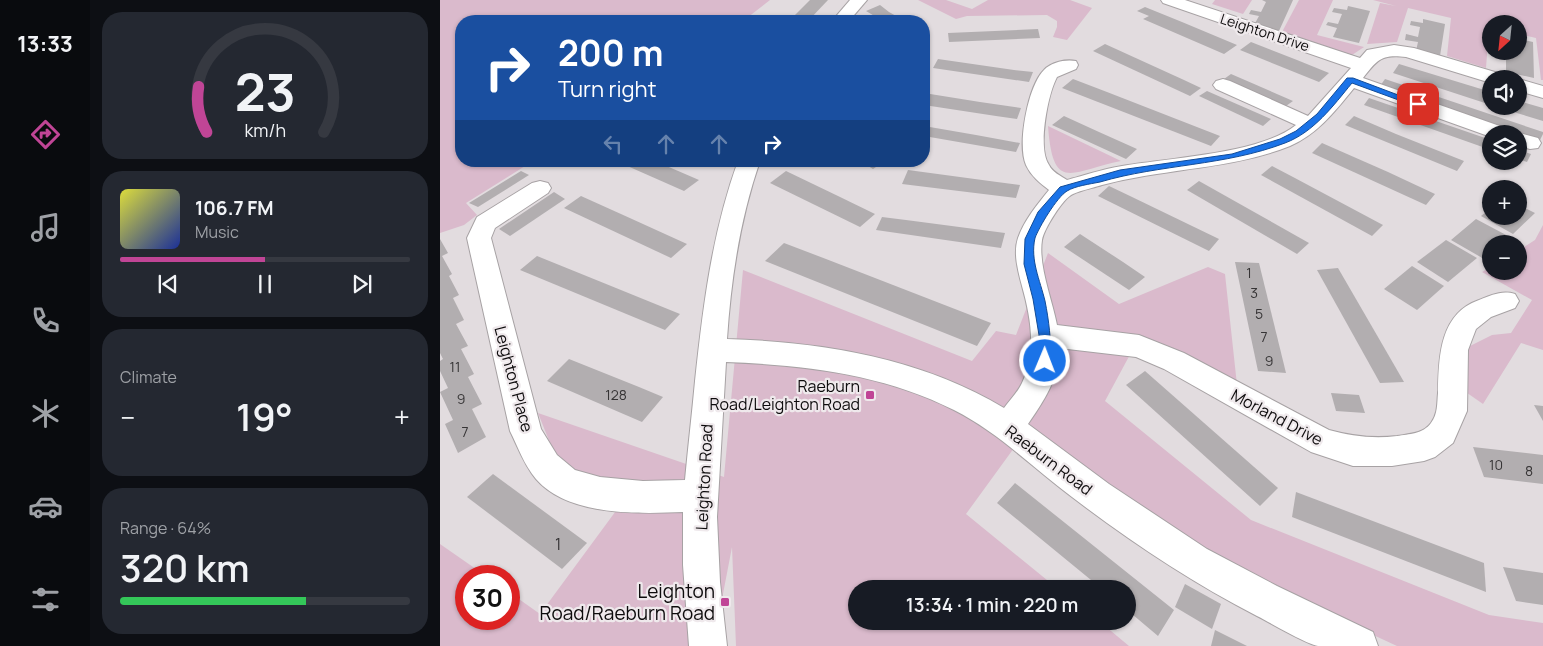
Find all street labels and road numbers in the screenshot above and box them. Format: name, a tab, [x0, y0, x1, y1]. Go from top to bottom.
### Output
street label: Leighton Drive	[1218, 9, 1312, 55]
street label: Leighton Place	[489, 324, 539, 434]
street label: Morland Drive	[1227, 384, 1327, 450]
street label: Raeburn Road	[1001, 420, 1097, 500]
street label: Leighton Road	[690, 423, 718, 531]

